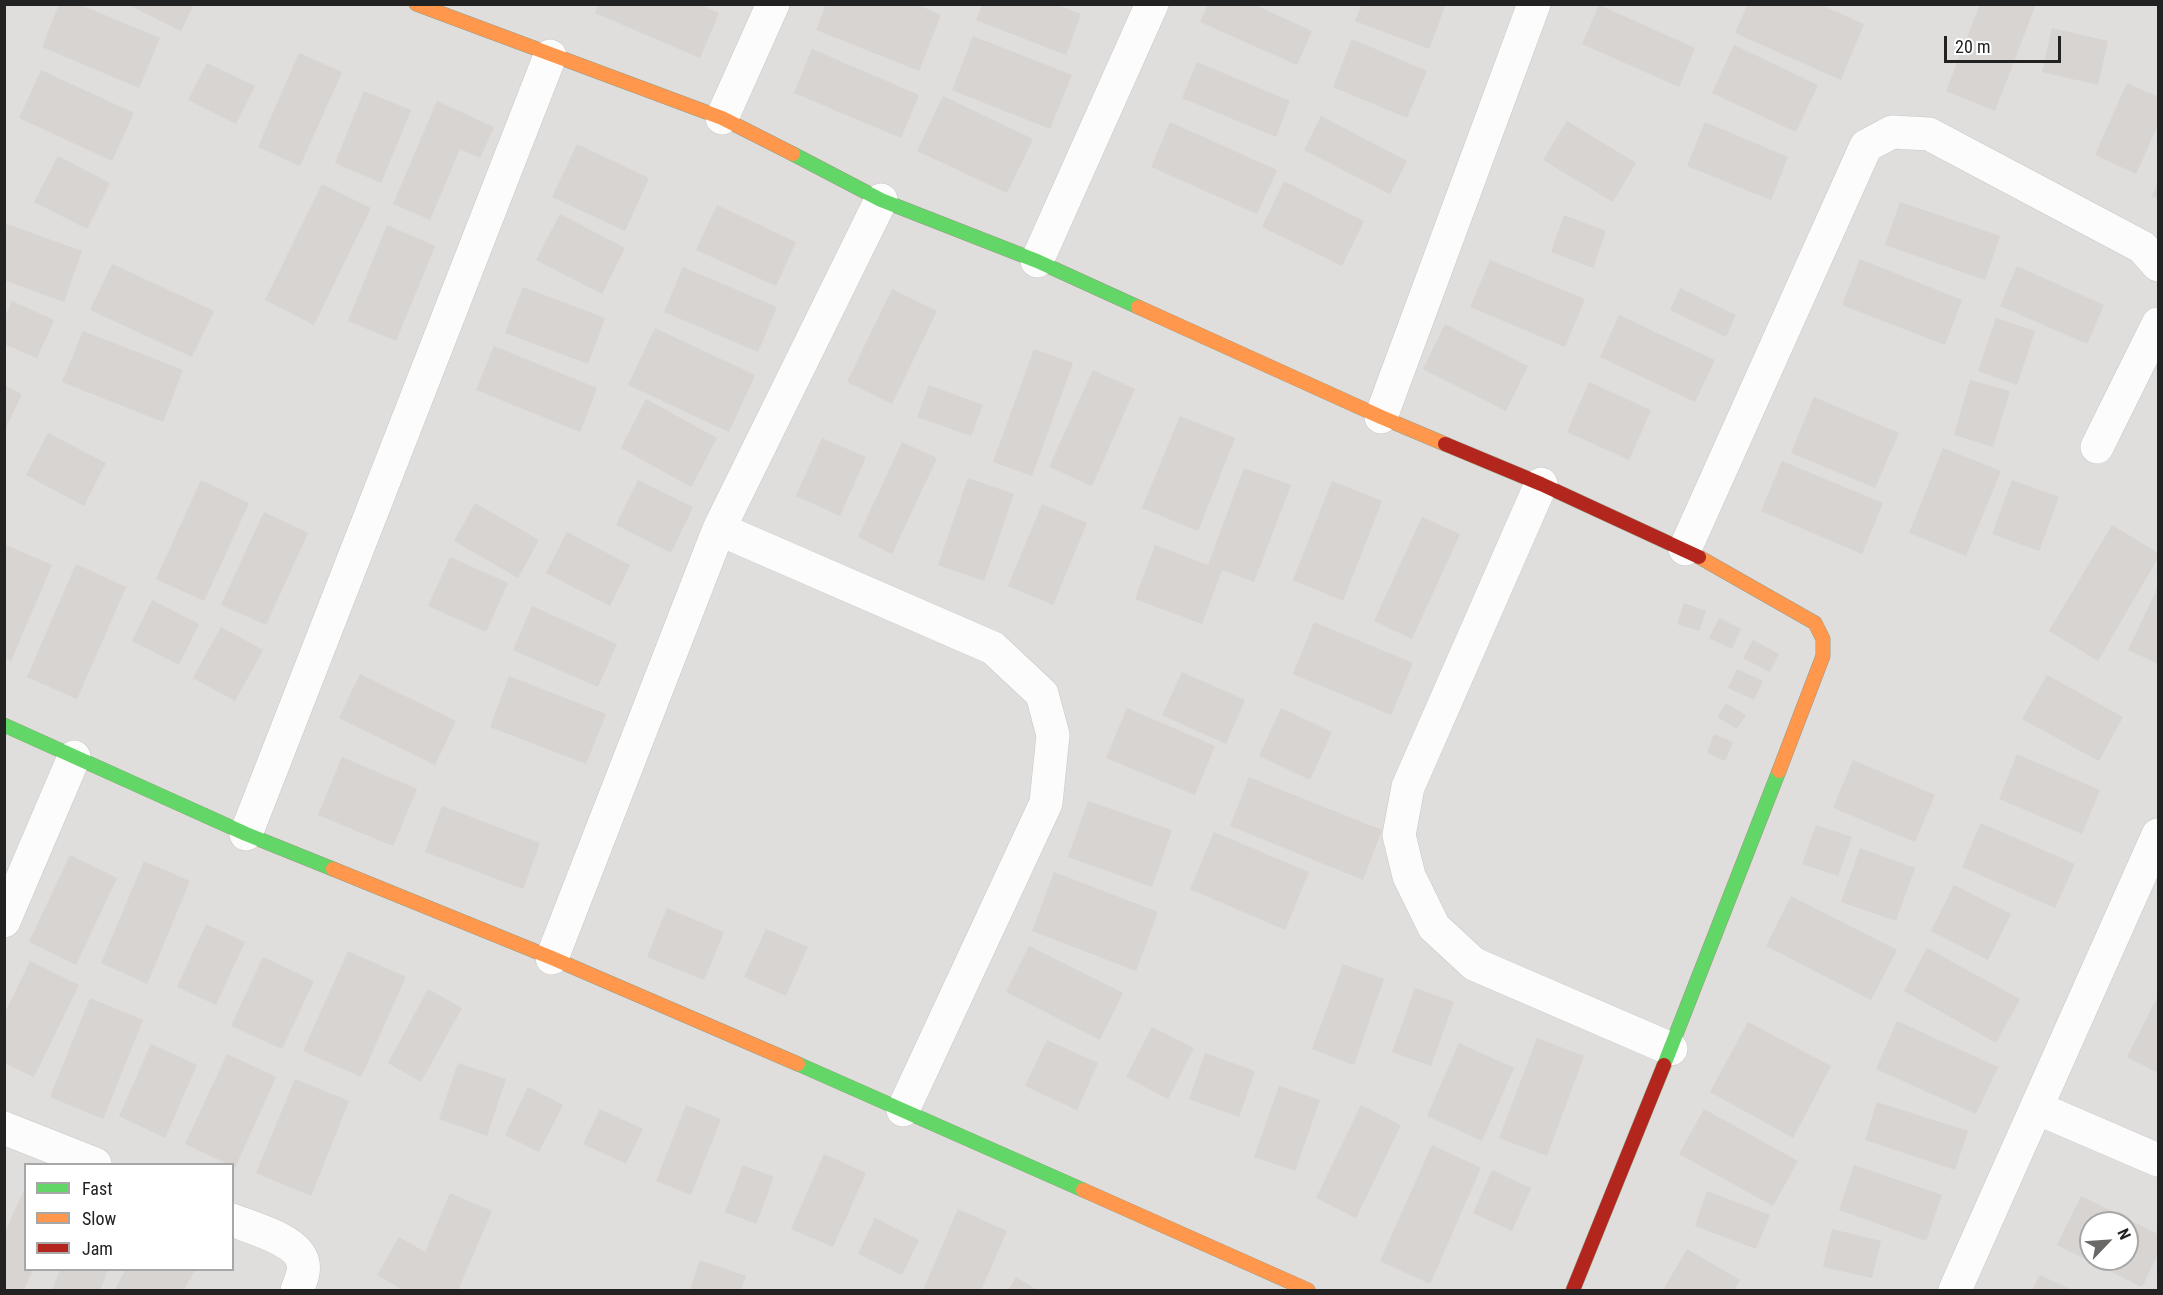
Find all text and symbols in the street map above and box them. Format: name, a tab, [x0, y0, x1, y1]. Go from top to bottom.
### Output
scale bar	[1947, 24, 2064, 62]
text: 20 m	[1955, 36, 1990, 57]
legend	[24, 1163, 234, 1271]
text: Fast	[82, 1178, 113, 1199]
text: Slow	[82, 1208, 116, 1229]
north arrow	[2079, 1211, 2139, 1271]
text: N	[2113, 1226, 2135, 1242]
text: Jam	[82, 1238, 113, 1259]

